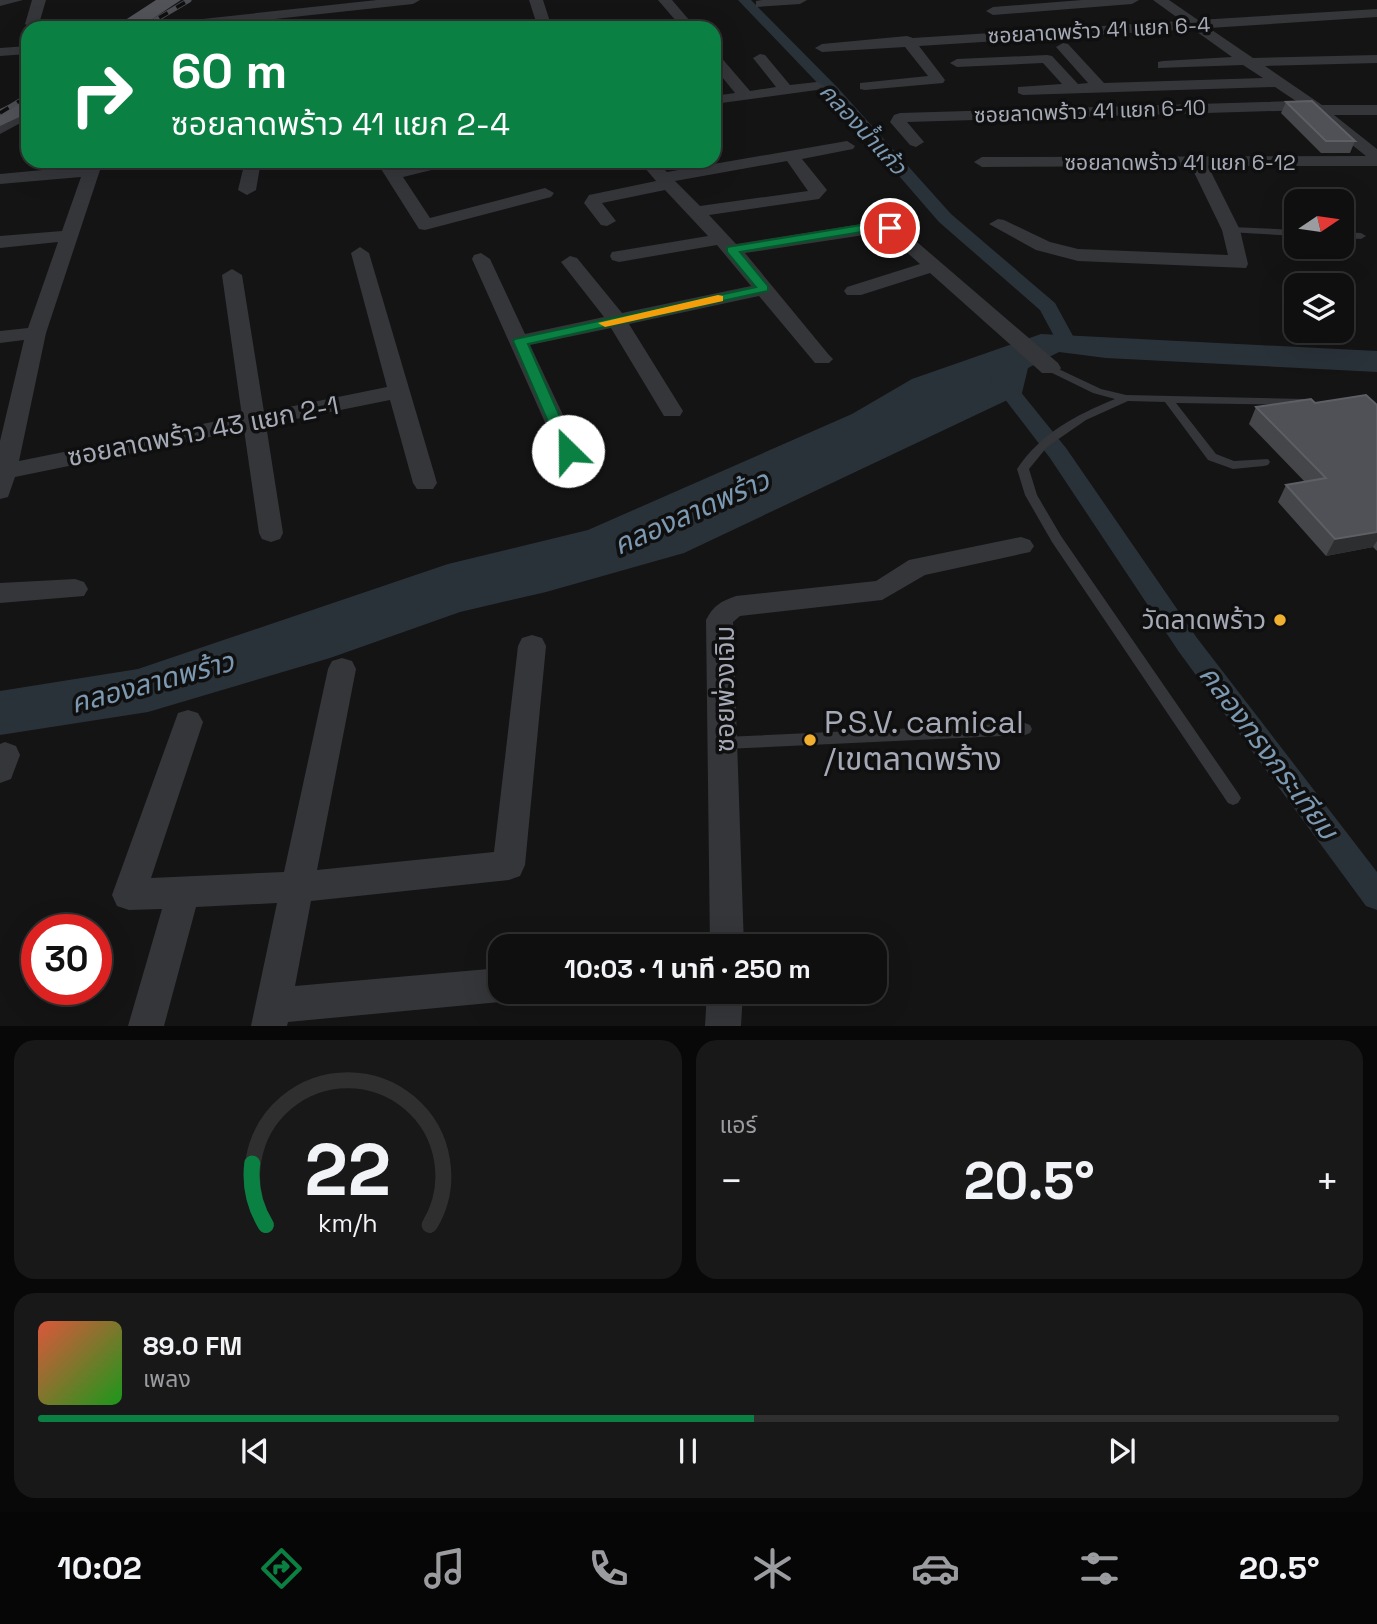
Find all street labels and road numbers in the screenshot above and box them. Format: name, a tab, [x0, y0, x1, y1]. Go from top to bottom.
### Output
street label: ซอยลาดพร้าว 41 แยก 6-4	[987, 11, 1211, 49]
street label: ซอยลาดพร้าว 41 แยก 6-10	[974, 93, 1206, 129]
street label: ซอยลาดพร้าว 41 แยก 6-12	[1064, 149, 1296, 176]
street label: ซอยลาดพร้าว 43 แยก 2-1	[64, 388, 342, 474]
street label: ซอยพ่วงเจิม	[708, 626, 742, 752]

